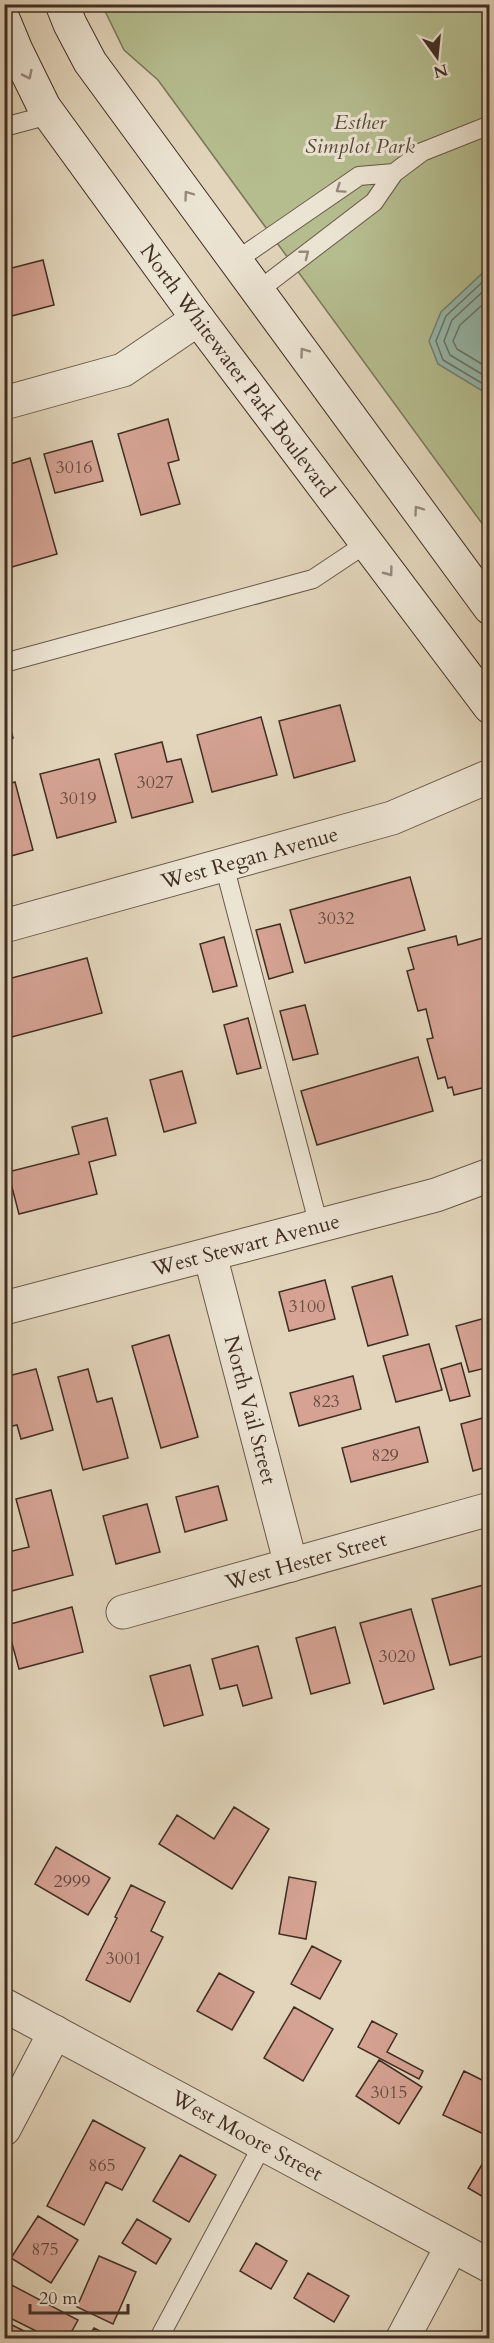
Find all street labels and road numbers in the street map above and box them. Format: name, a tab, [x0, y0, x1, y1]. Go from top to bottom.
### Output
street label: North Whitewater Park Boulevard	[134, 238, 342, 503]
street label: West Regan Avenue	[157, 819, 342, 896]
street label: West Stewart Avenue	[148, 1206, 343, 1283]
street label: North Vail Street	[217, 1332, 284, 1488]
street label: West Hester Street	[221, 1524, 390, 1597]
street label: West Moore Street	[165, 2083, 328, 2188]

